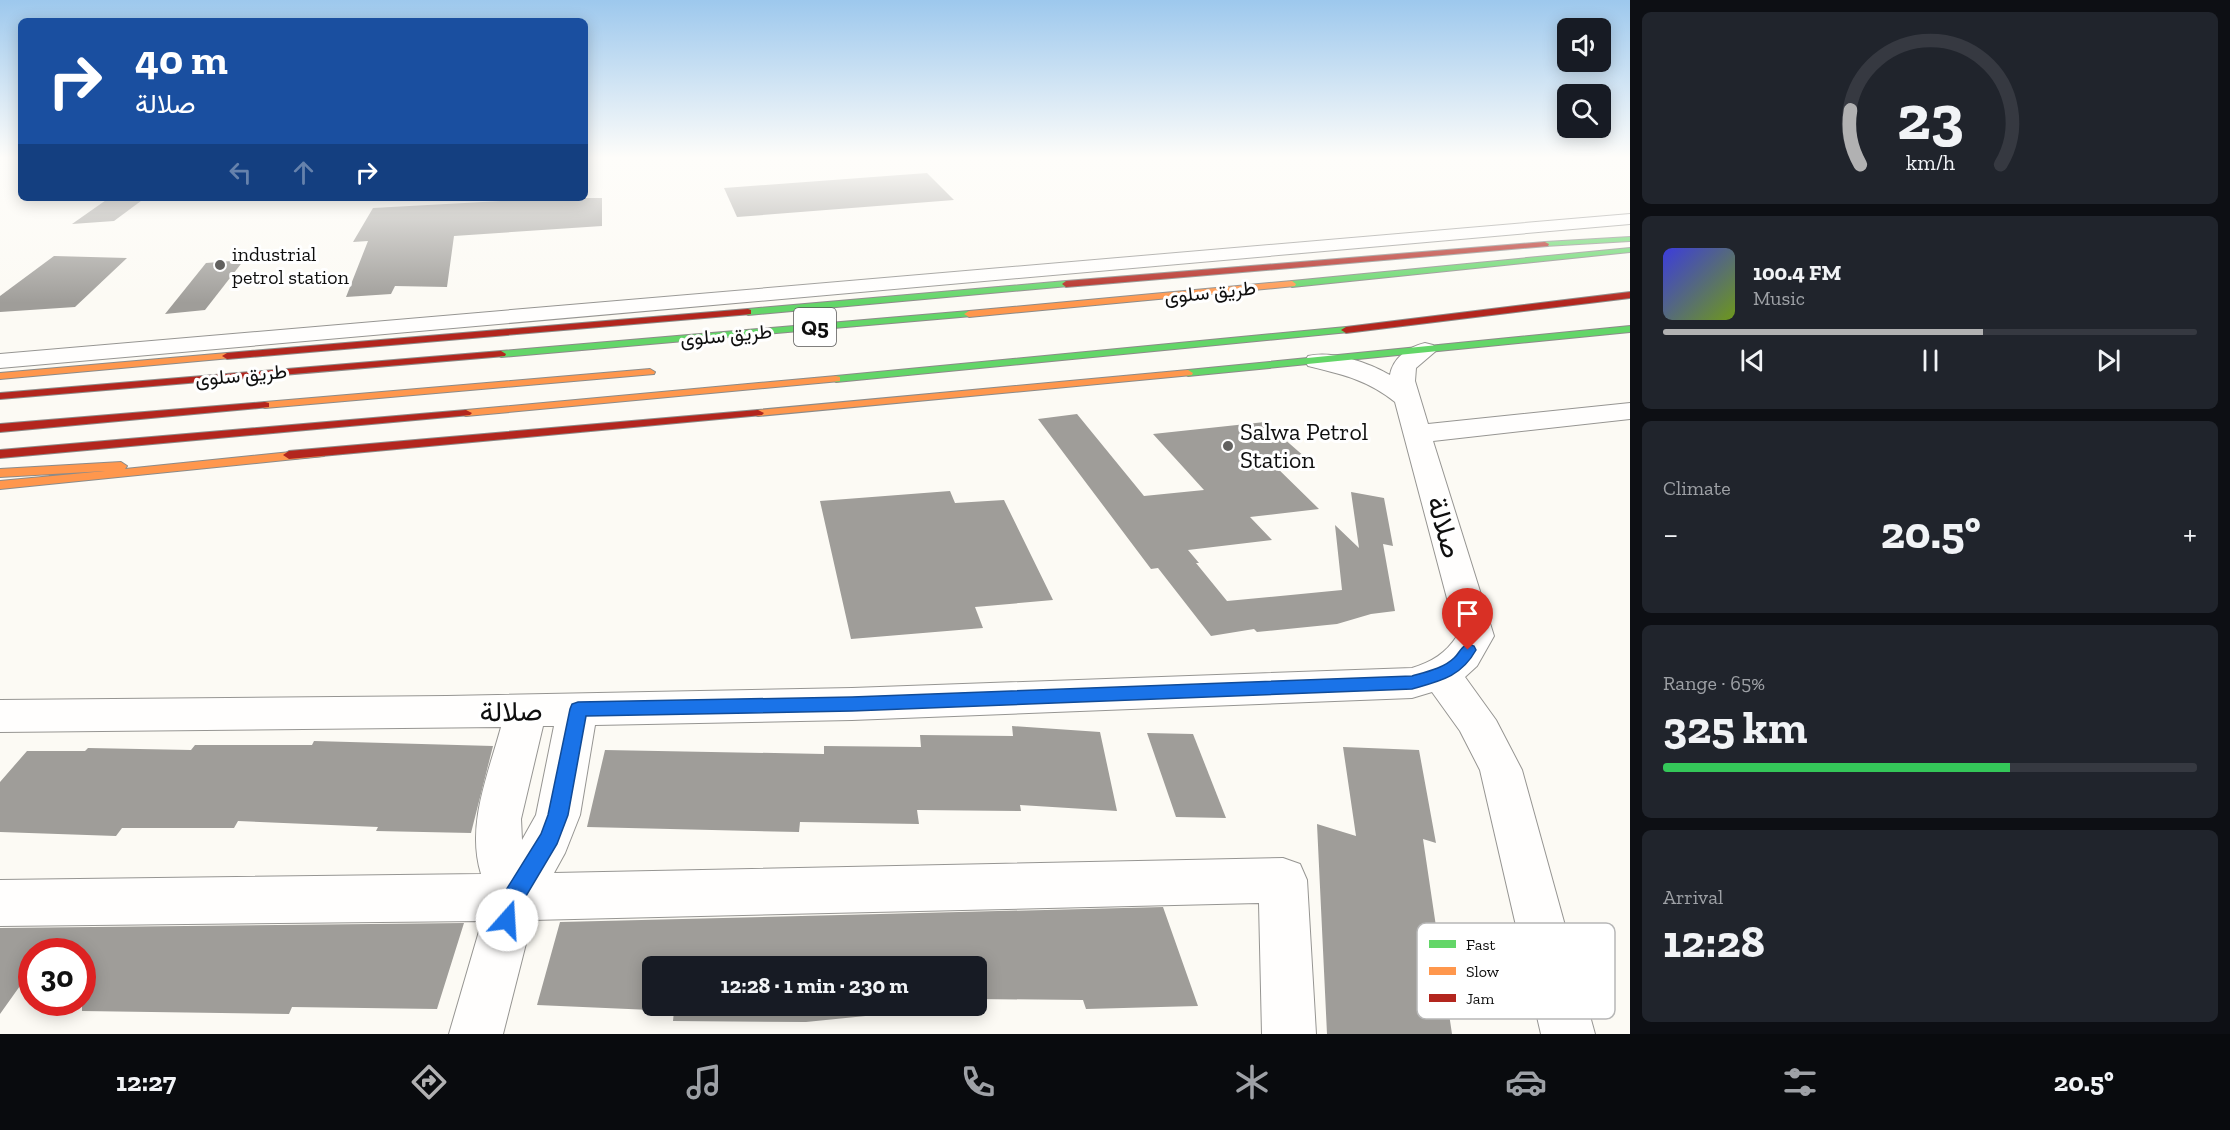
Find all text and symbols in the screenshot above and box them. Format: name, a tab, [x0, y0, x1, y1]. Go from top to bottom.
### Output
map controls	[1557, 18, 1611, 138]
button: sound	[1557, 18, 1611, 72]
text: 40 m	[135, 34, 228, 85]
icon: right	[36, 42, 114, 120]
text: 23	[1897, 80, 1963, 155]
button: search	[1557, 84, 1611, 138]
text: صلالة	[135, 88, 196, 120]
text: km/h	[1906, 151, 1954, 176]
icon: left	[224, 156, 257, 189]
icon: ahead	[287, 156, 320, 189]
icon: right	[350, 156, 383, 189]
place label: industrial petrol station	[232, 242, 349, 289]
marker: industrial petrol station	[213, 258, 227, 272]
text: 100.4 FM	[1753, 259, 1841, 286]
street label: طريق سلوى	[1163, 275, 1257, 310]
text: Music	[1753, 286, 1805, 310]
road number: Q5	[794, 308, 836, 346]
street label: طريق سلوى	[679, 319, 773, 352]
icon: previous	[1736, 344, 1769, 377]
icon: pause	[1914, 344, 1947, 377]
icon: next	[2092, 344, 2125, 377]
street label: طريق سلوى	[194, 359, 288, 392]
place label: Salwa Petrol Station	[1240, 417, 1368, 474]
marker: Salwa Petrol Station	[1221, 439, 1235, 453]
text: Climate	[1663, 476, 1731, 500]
street label: صلالة	[1420, 492, 1469, 562]
text: 20.5°	[1881, 506, 1981, 560]
text: −	[1663, 514, 1678, 553]
text: +	[2183, 514, 2197, 553]
pin	[1442, 588, 1493, 650]
icon: arrive	[1451, 597, 1484, 630]
text: Range · 65%	[1663, 671, 1765, 695]
street label: صلالة	[479, 694, 543, 729]
text: 325 km	[1663, 701, 1807, 755]
text: Arrival	[1663, 885, 1723, 909]
position arrow	[475, 888, 539, 952]
text: 12:28	[1663, 915, 1765, 969]
legend	[1417, 923, 1615, 1019]
text: Fast	[1466, 935, 1495, 954]
speed limit sign: 30	[18, 938, 96, 1016]
text: Slow	[1466, 962, 1500, 981]
text: 12:28 · 1 min · 230 m	[721, 972, 908, 999]
text: Jam	[1466, 989, 1495, 1008]
icon: directions	[408, 1061, 450, 1103]
icon: music	[683, 1061, 725, 1103]
icon: phone	[957, 1061, 999, 1103]
icon: climate	[1231, 1061, 1273, 1103]
icon: car	[1505, 1061, 1547, 1103]
icon: filters	[1779, 1061, 1821, 1103]
text: 12:27	[116, 1066, 176, 1098]
text: 20.5°	[2054, 1066, 2114, 1098]

